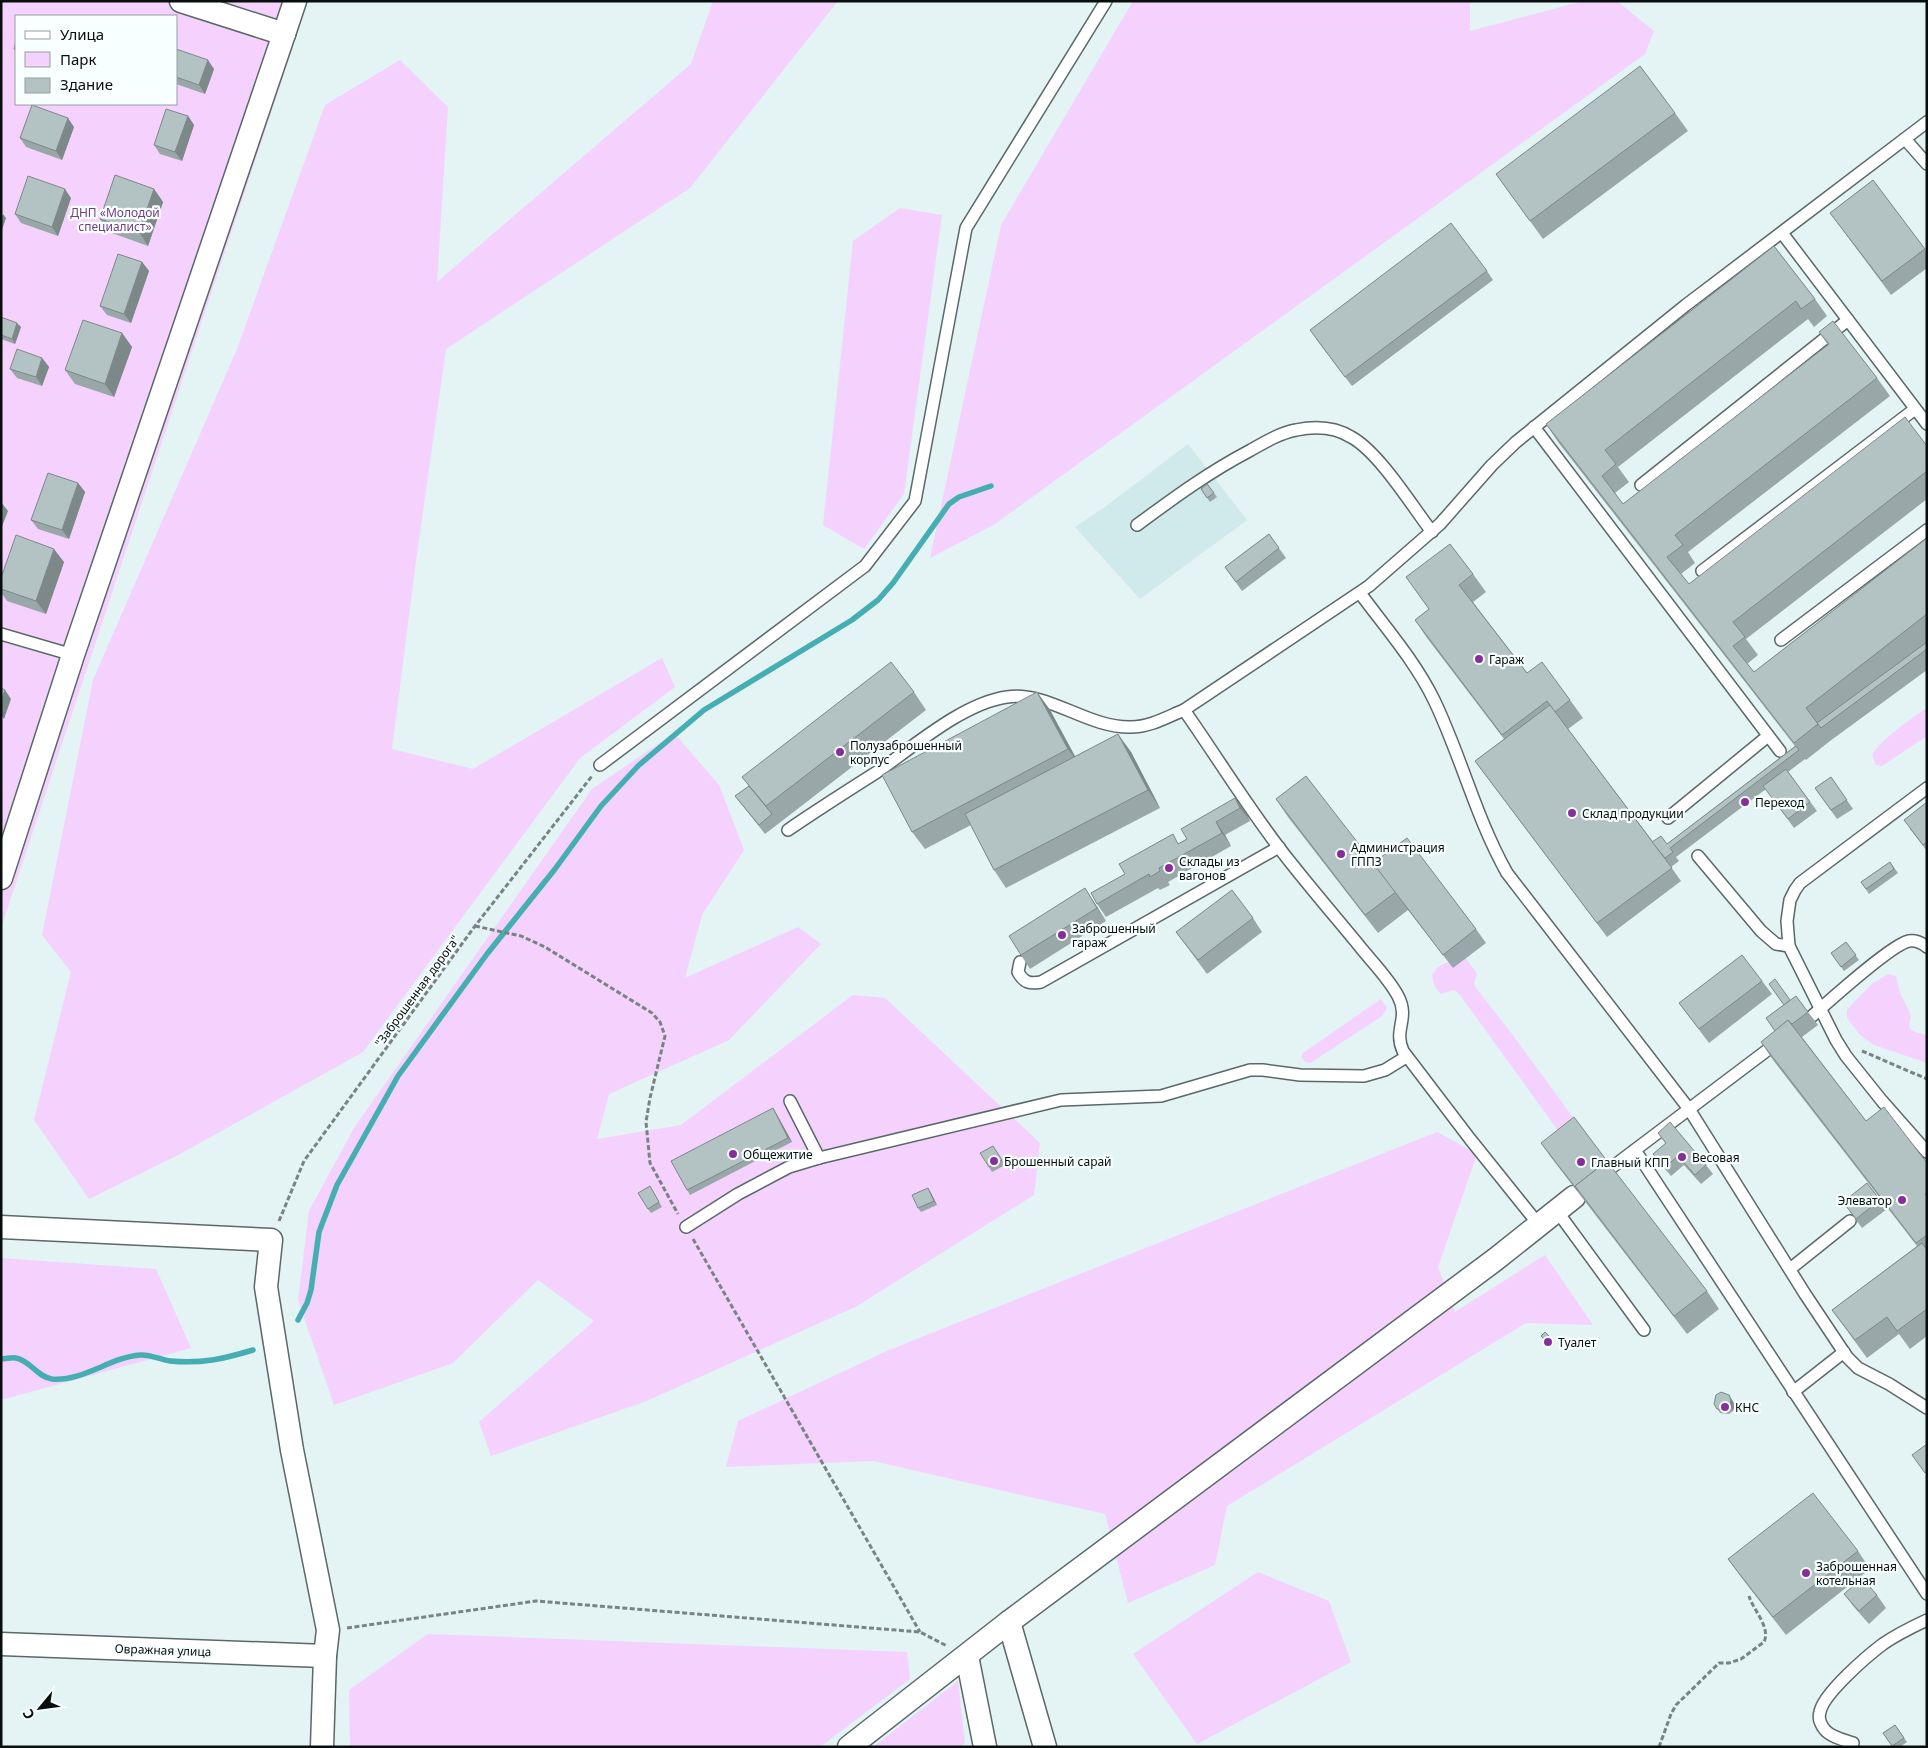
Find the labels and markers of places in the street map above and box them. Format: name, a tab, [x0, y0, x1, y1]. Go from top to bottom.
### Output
place label: Гараж	[1489, 651, 1525, 668]
marker: Гараж	[1473, 653, 1485, 665]
place label: Полузаброшенный корпус	[850, 737, 962, 768]
marker: Полузаброшенный корпус	[834, 746, 846, 758]
place label: Переход	[1755, 794, 1805, 811]
marker: Переход	[1739, 796, 1751, 808]
place label: Склад продукции	[1582, 805, 1684, 822]
marker: Склад продукции	[1566, 807, 1578, 819]
place label: Администрация ГППЗ	[1351, 839, 1445, 870]
marker: Администрация ГППЗ	[1335, 848, 1347, 860]
place label: Склады из вагонов	[1179, 853, 1240, 884]
marker: Склады из вагонов	[1163, 862, 1175, 874]
place label: Заброшенный гараж	[1072, 920, 1156, 951]
marker: Заброшенный гараж	[1056, 929, 1068, 941]
place label: Общежитие	[743, 1146, 813, 1163]
marker: Общежитие	[727, 1148, 739, 1160]
place label: Весовая	[1692, 1149, 1740, 1166]
marker: Весовая	[1676, 1151, 1688, 1163]
place label: Брошенный сарай	[1004, 1153, 1112, 1170]
place label: Главный КПП	[1591, 1154, 1669, 1171]
marker: Брошенный сарай	[988, 1155, 1000, 1167]
marker: Главный КПП	[1575, 1156, 1587, 1168]
place label: Элеватор	[1837, 1192, 1892, 1209]
marker: Элеватор	[1896, 1194, 1908, 1206]
place label: Туалет	[1558, 1334, 1597, 1351]
marker: Туалет	[1542, 1336, 1554, 1348]
place label: КНС	[1735, 1399, 1759, 1416]
marker: КНС	[1719, 1401, 1731, 1413]
place label: Заброшенная котельная	[1816, 1558, 1897, 1589]
marker: Заброшенная котельная	[1800, 1567, 1812, 1579]

